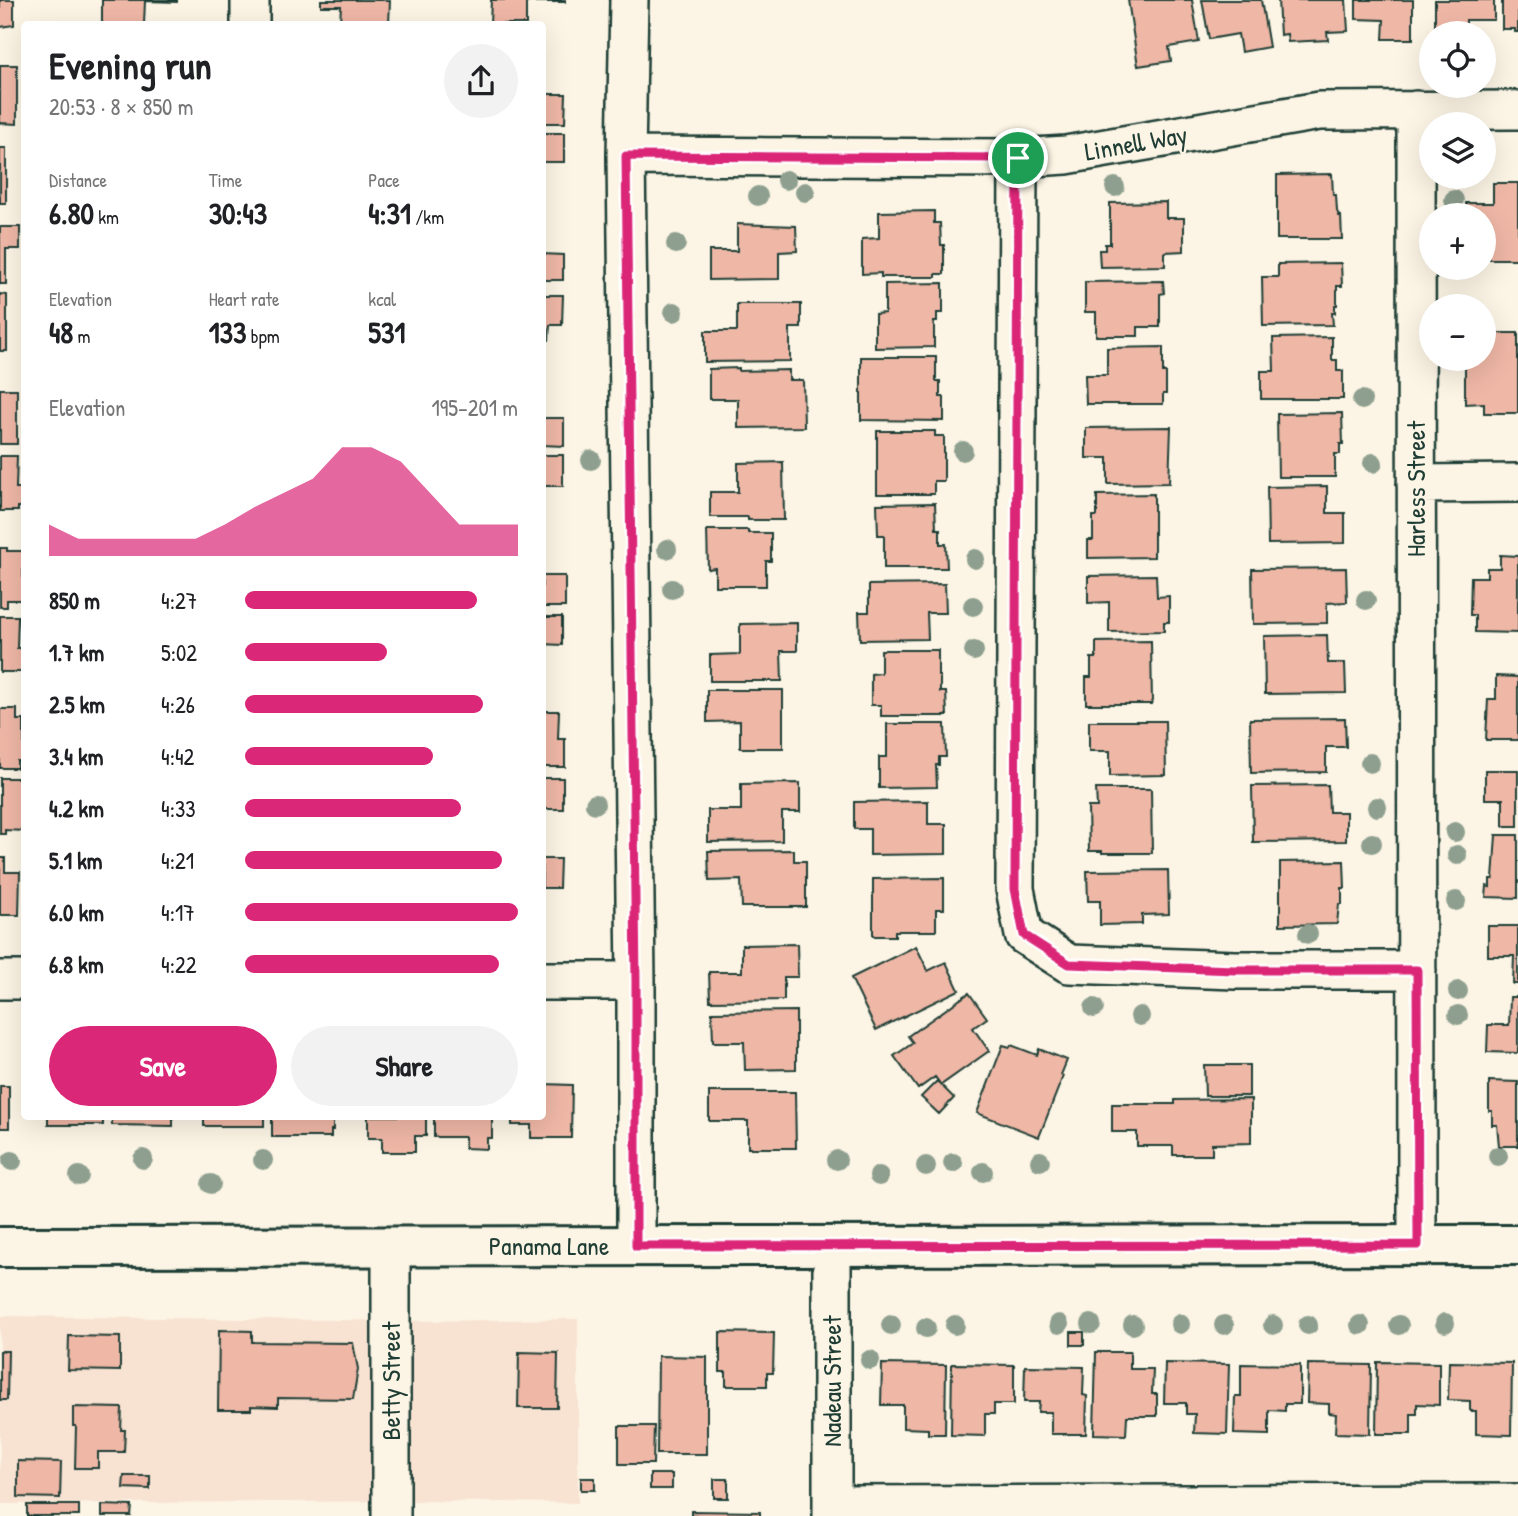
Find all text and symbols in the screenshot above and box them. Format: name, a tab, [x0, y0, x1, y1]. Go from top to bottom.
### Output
map controls	[1419, 21, 1496, 371]
button: locate	[1419, 21, 1496, 98]
text: Evening run	[49, 39, 212, 91]
button: share	[444, 44, 518, 118]
text: 20:53 · 8 × 850 m	[49, 91, 193, 122]
button: layers	[1419, 112, 1496, 189]
street label: Linnell Way	[1082, 116, 1190, 169]
pin	[988, 128, 1048, 188]
icon: arrive	[999, 139, 1037, 177]
text: Distance	[49, 167, 107, 193]
text: Time	[209, 167, 242, 193]
text: Pace	[368, 167, 400, 193]
text: 6.80	[49, 193, 94, 233]
text: 30:43	[209, 193, 267, 233]
text: 4:31	[368, 193, 411, 233]
button: +	[1419, 203, 1496, 280]
text: km	[94, 204, 119, 230]
text: /km	[411, 204, 444, 230]
text: Elevation	[49, 286, 112, 312]
text: Heart rate	[209, 286, 280, 312]
text: kcal	[368, 286, 396, 312]
button: −	[1419, 294, 1496, 371]
text: 48	[49, 312, 73, 352]
text: 133	[209, 312, 246, 352]
text: 531	[368, 312, 405, 352]
text: m	[73, 323, 91, 349]
text: bpm	[246, 323, 280, 349]
text: Elevation	[49, 392, 125, 423]
text: 195–201 m	[431, 392, 518, 423]
street label: Harless Street	[1398, 420, 1433, 557]
text: 850 m	[49, 585, 100, 616]
text: 4:27	[161, 585, 197, 616]
text: 1.7 km	[49, 637, 104, 668]
text: 5:02	[161, 637, 197, 668]
text: 2.5 km	[49, 689, 105, 720]
text: 4:26	[161, 689, 195, 720]
text: 3.4 km	[49, 741, 103, 772]
text: 4:42	[161, 741, 194, 772]
text: 4.2 km	[49, 793, 104, 824]
text: 4:33	[161, 793, 196, 824]
text: 5.1 km	[49, 845, 102, 876]
text: 4:21	[161, 845, 194, 876]
text: 6.0 km	[49, 897, 104, 928]
text: 4:17	[161, 897, 195, 928]
text: 6.8 km	[49, 949, 104, 980]
text: 4:22	[161, 949, 197, 980]
button: Save	[49, 1026, 277, 1106]
button: Share	[291, 1026, 518, 1106]
street label: Panama Lane	[489, 1228, 609, 1263]
street label: Nadeau Street	[814, 1314, 849, 1447]
street label: Betty Street	[373, 1320, 408, 1440]

